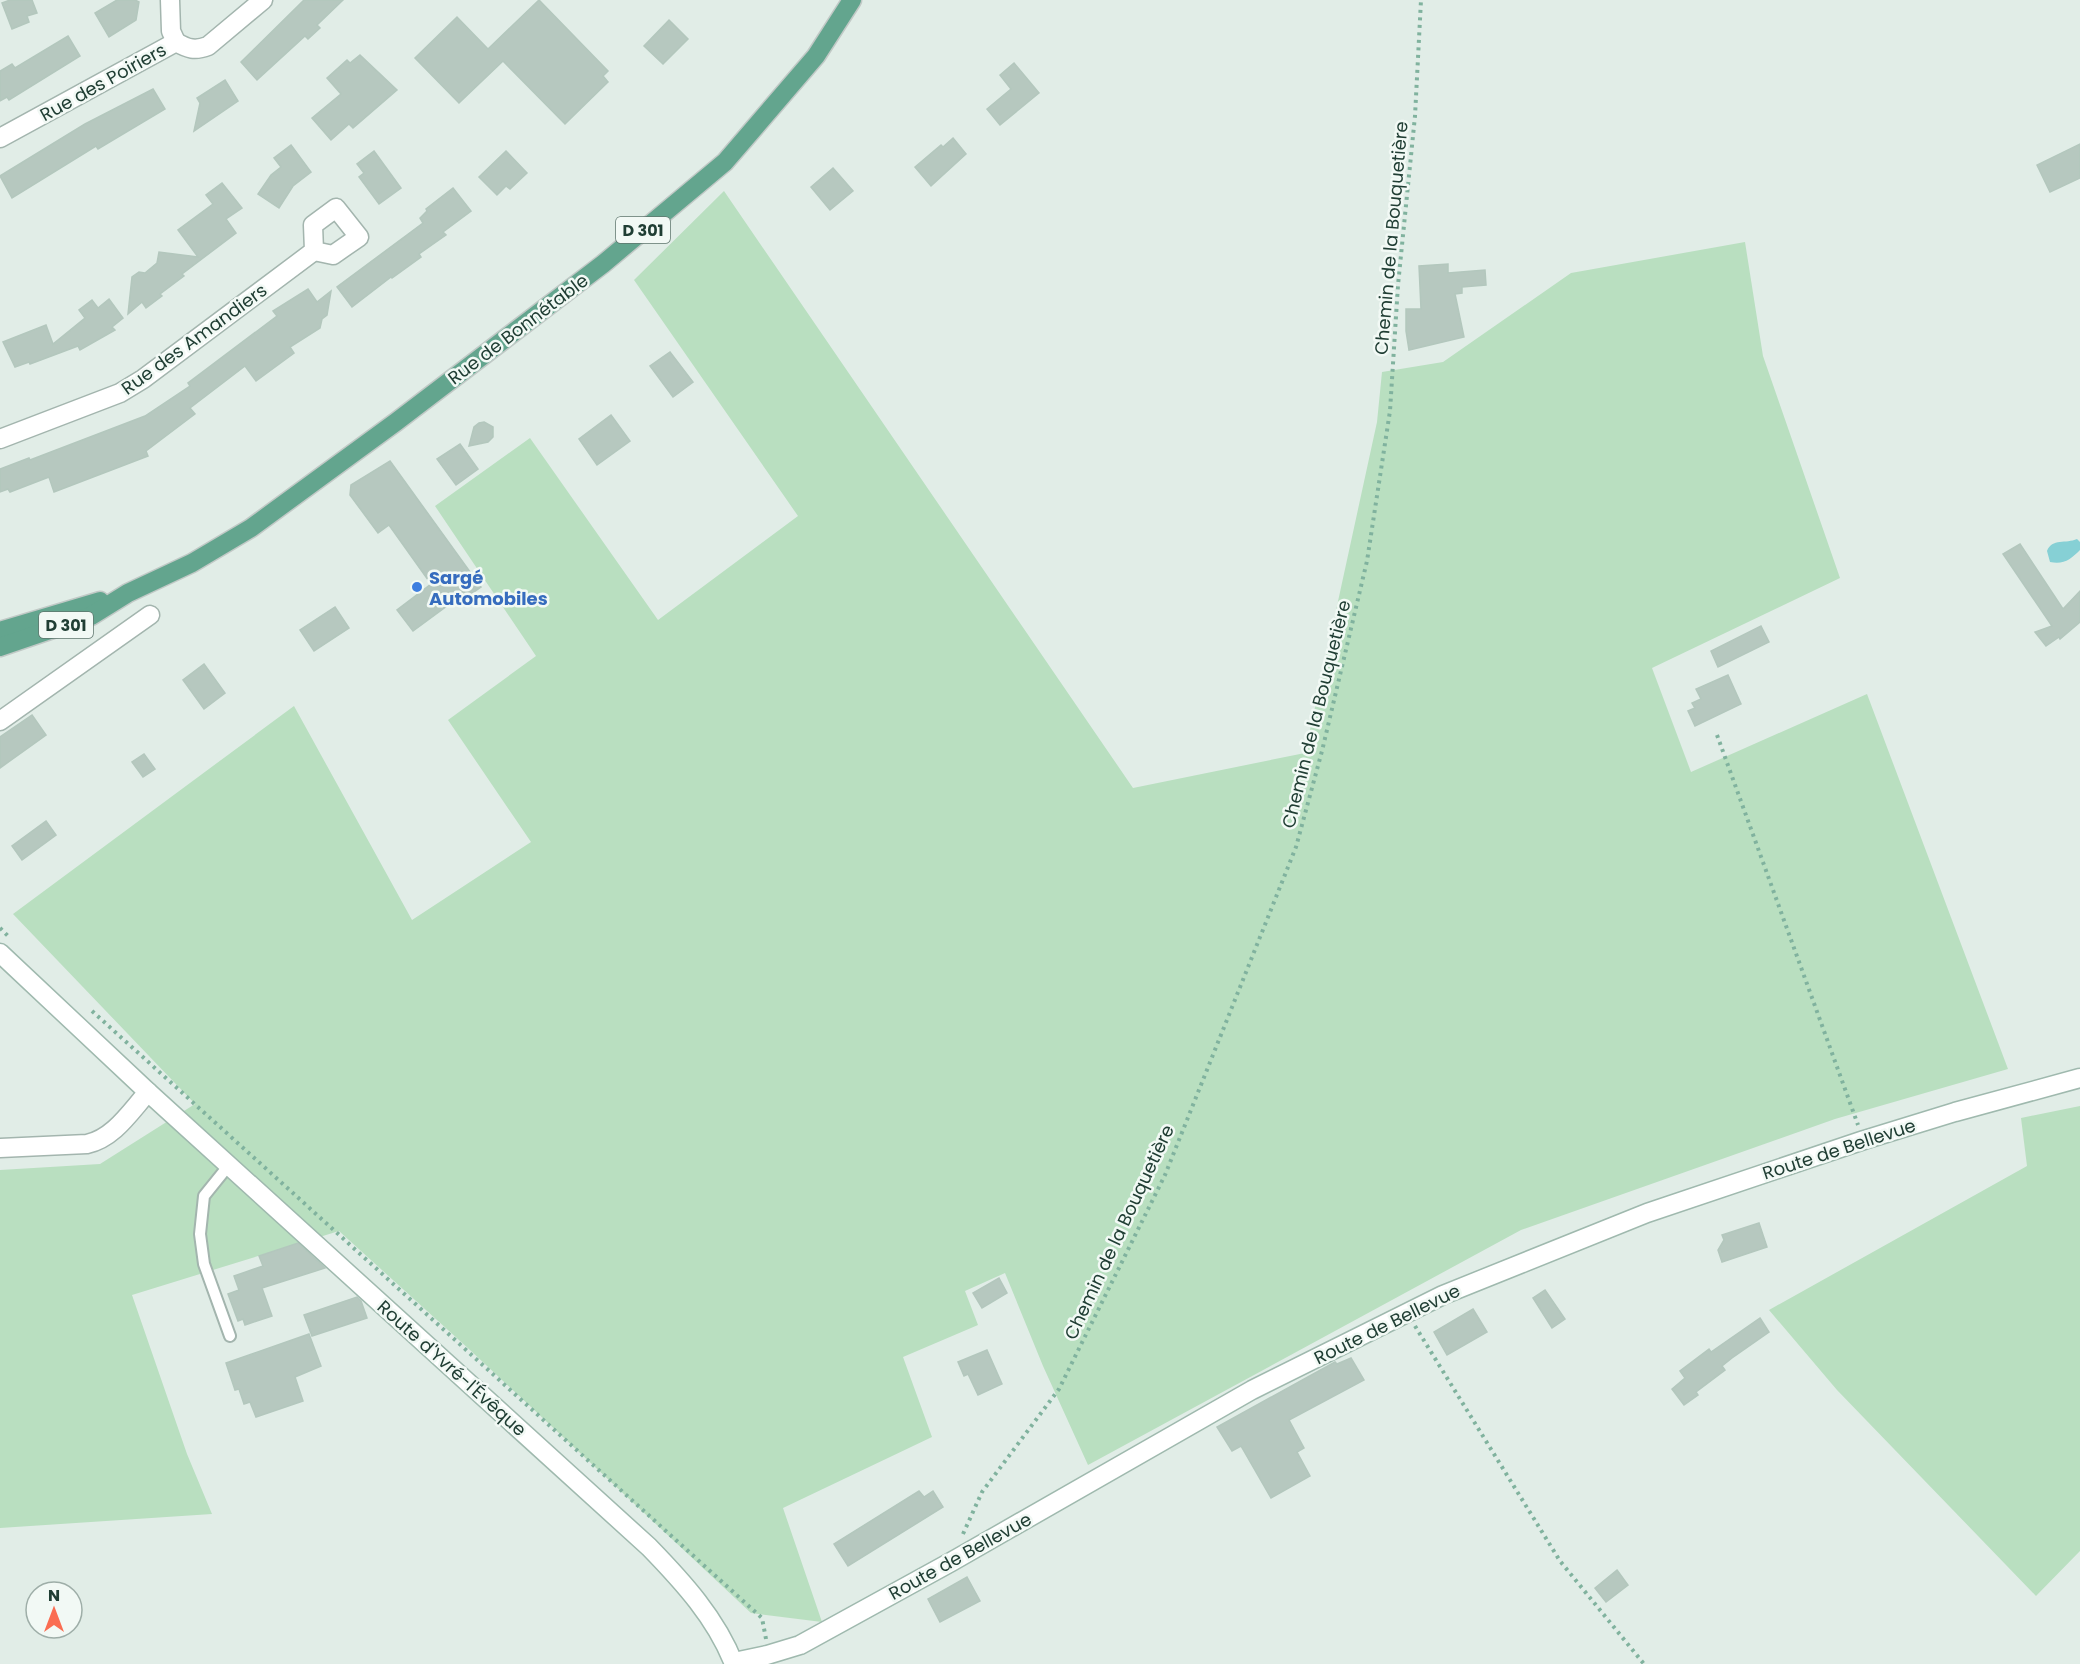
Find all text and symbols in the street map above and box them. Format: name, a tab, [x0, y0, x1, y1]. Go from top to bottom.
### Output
street label: Rue des Poiriers	[35, 37, 171, 127]
street label: Chemin de la Bouquetière	[1368, 120, 1414, 356]
road number: D 301	[616, 217, 670, 243]
street label: Rue de Bonnétable	[443, 268, 593, 390]
street label: Rue des Amandiers	[116, 278, 272, 400]
place label: Sargé Automobiles	[429, 565, 548, 611]
marker: Sargé Automobiles	[410, 580, 424, 594]
street label: Chemin de la Bouquetière	[1276, 597, 1356, 831]
road number: D 301	[39, 612, 93, 638]
street label: Route de Bellevue	[1759, 1112, 1919, 1186]
street label: Chemin de la Bouquetière	[1058, 1121, 1180, 1343]
street label: Route de Bellevue	[1310, 1278, 1464, 1370]
street label: Route d'Yvré-l'Évêque	[372, 1294, 532, 1442]
street label: Route de Bellevue	[884, 1506, 1036, 1606]
north arrow	[24, 1580, 84, 1640]
text: N	[48, 1584, 60, 1607]

